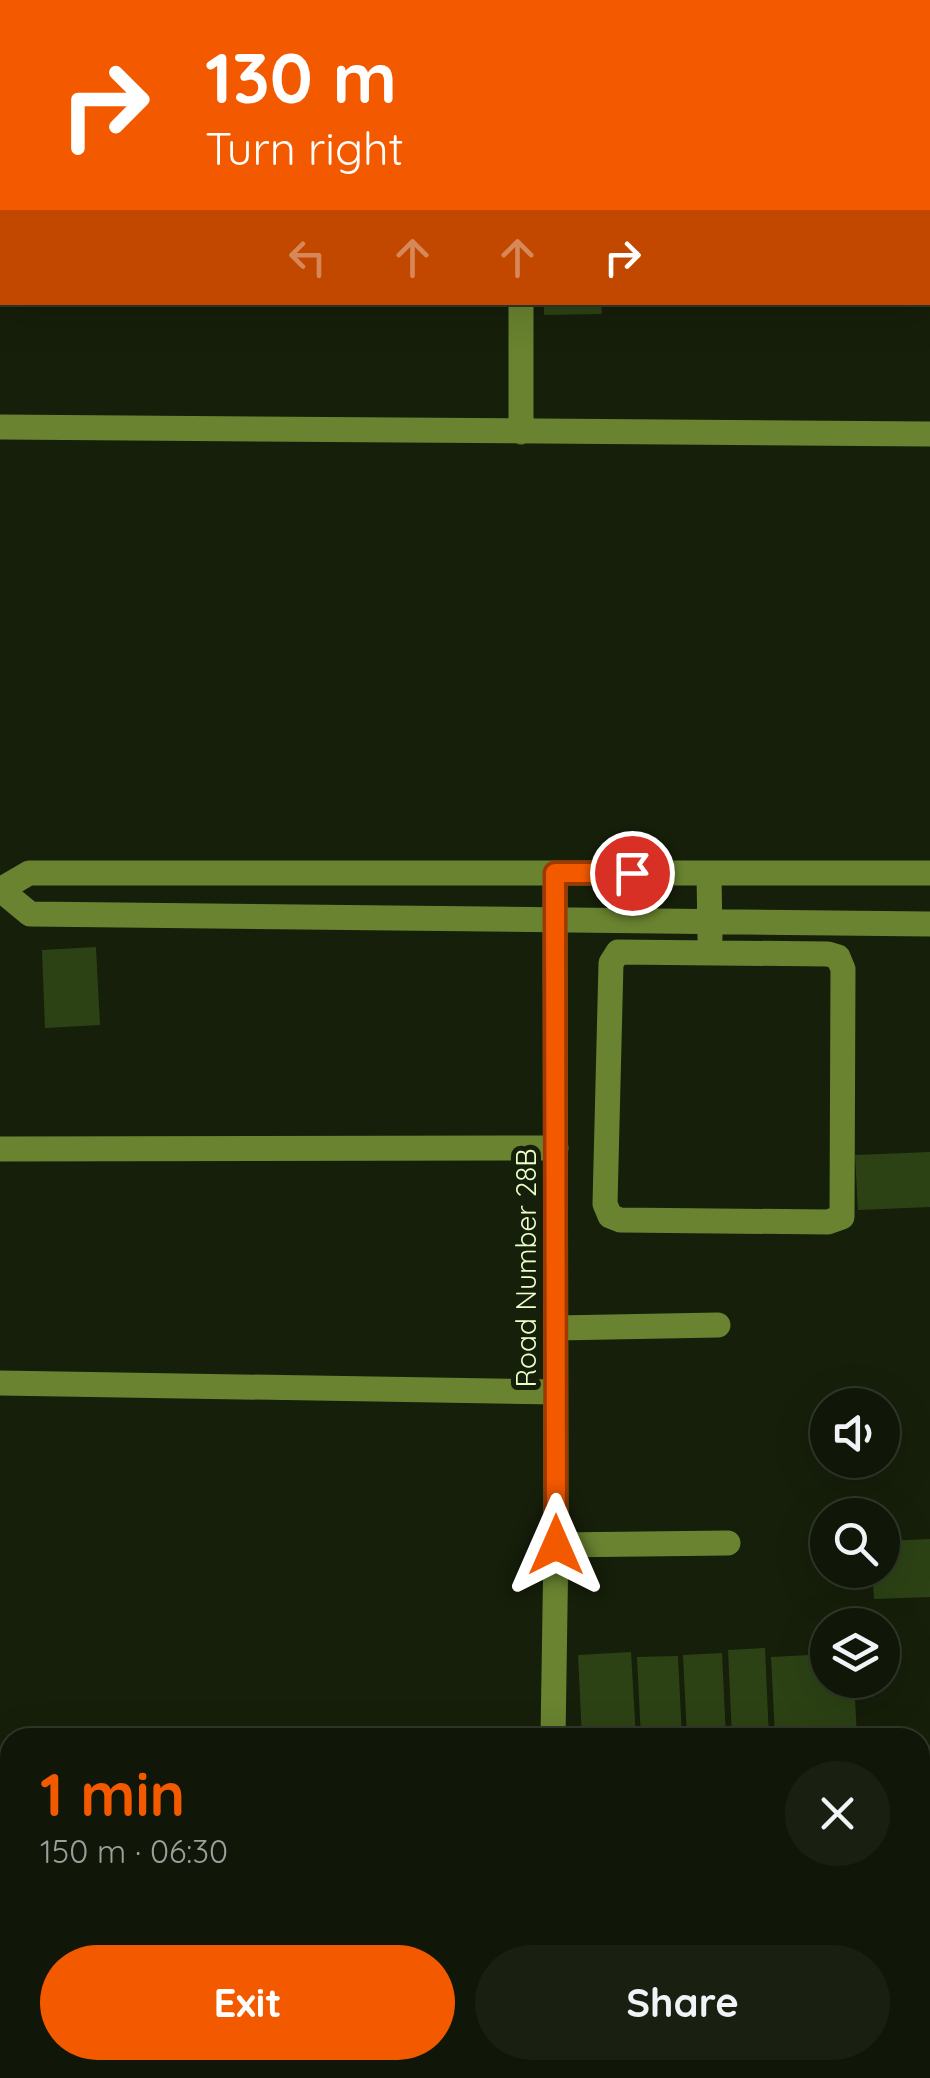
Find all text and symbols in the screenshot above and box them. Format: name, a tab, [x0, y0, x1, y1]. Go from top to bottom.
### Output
text: 130 m	[205, 33, 397, 121]
icon: right	[40, 40, 170, 170]
text: Turn right	[205, 120, 404, 176]
icon: left	[280, 230, 335, 285]
icon: ahead	[385, 230, 440, 285]
icon: ahead	[490, 230, 545, 285]
icon: right	[595, 230, 650, 285]
pin	[590, 831, 675, 916]
icon: arrive	[605, 846, 660, 901]
street label: Road Number 28B	[508, 1148, 543, 1388]
map controls	[810, 1388, 900, 1698]
button: sound	[810, 1388, 900, 1478]
position arrow	[504, 1493, 608, 1597]
button: search	[810, 1498, 900, 1588]
button: layers	[810, 1608, 900, 1698]
text: 1 min	[40, 1756, 185, 1831]
button: close	[785, 1761, 890, 1866]
text: 150 m · 06:30	[40, 1831, 228, 1871]
button: Exit	[40, 1945, 455, 2060]
button: Share	[475, 1945, 890, 2060]

